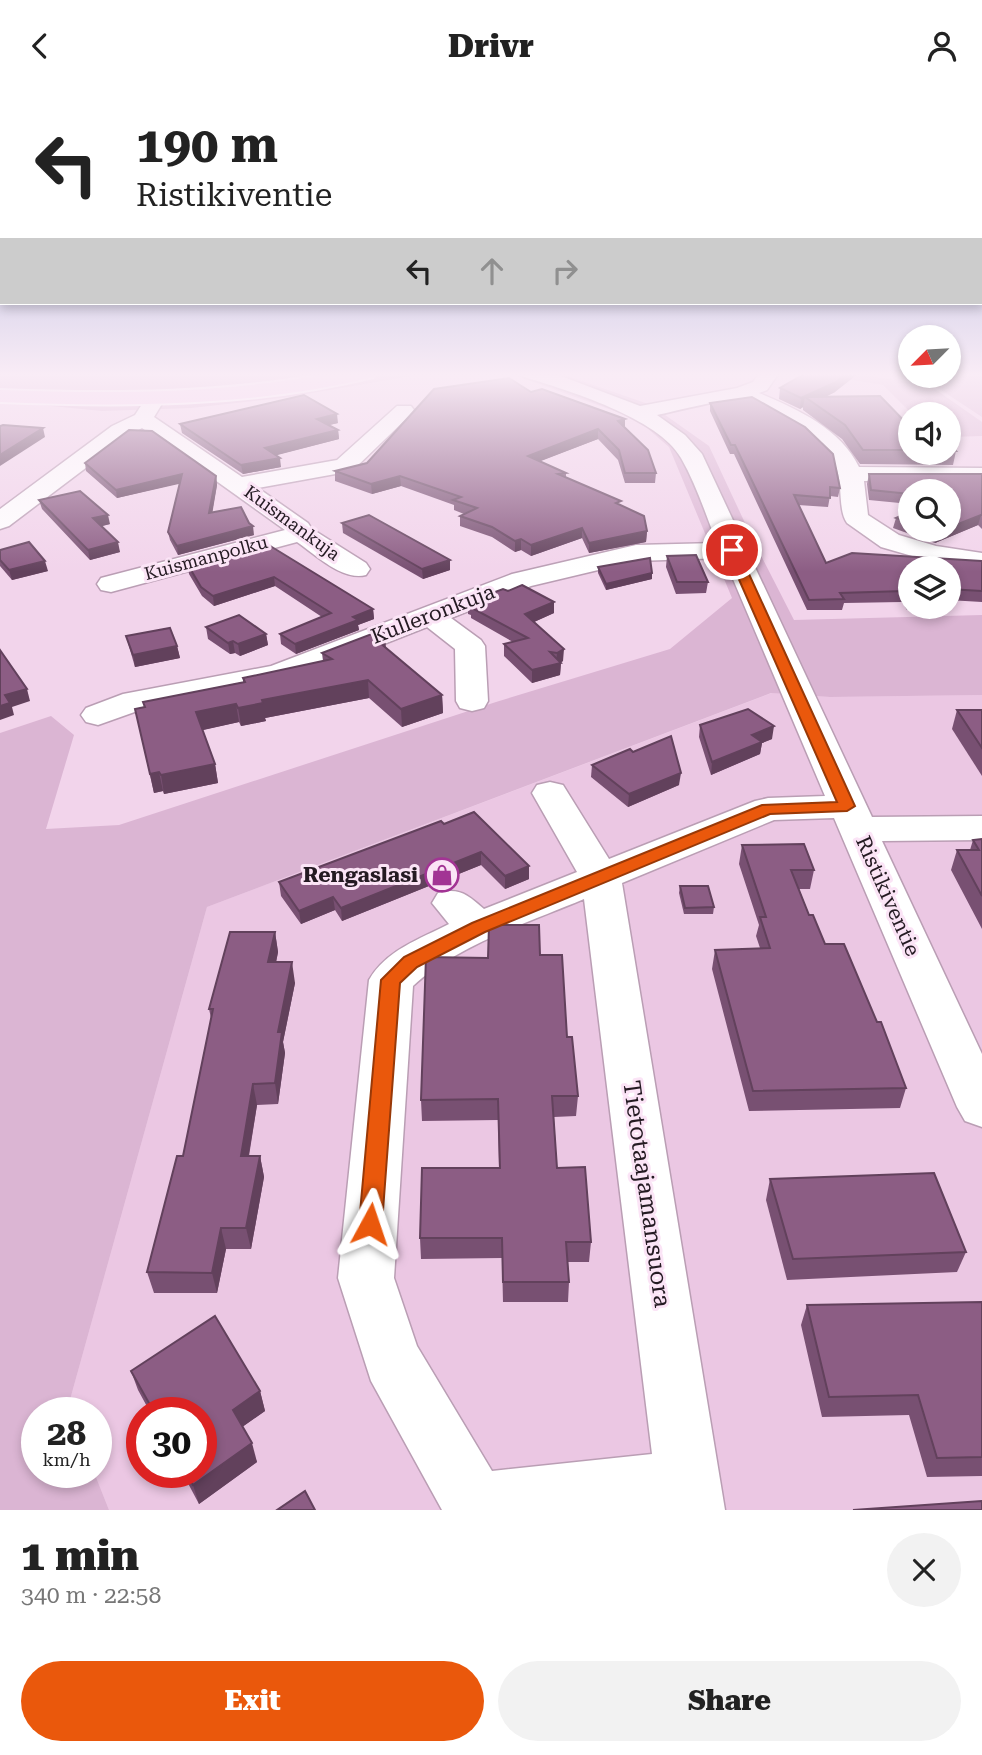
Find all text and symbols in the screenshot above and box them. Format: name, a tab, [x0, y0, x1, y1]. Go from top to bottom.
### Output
icon: back	[21, 27, 59, 65]
text: Drivr	[448, 27, 534, 65]
icon: person	[923, 27, 961, 65]
text: 190 m	[136, 117, 278, 174]
icon: left	[21, 119, 112, 210]
text: Ristikiventie	[136, 176, 332, 214]
icon: left	[400, 252, 438, 290]
icon: ahead	[473, 252, 511, 290]
icon: right	[546, 252, 584, 290]
north arrow	[898, 325, 961, 389]
map controls	[898, 325, 961, 619]
button: sound	[898, 402, 961, 465]
button: search	[898, 479, 961, 542]
street label: Kuismankuja	[240, 481, 344, 564]
pin	[702, 520, 762, 580]
street label: Kuismanpolku	[142, 531, 270, 584]
icon: arrive	[713, 531, 751, 569]
button: layers	[898, 556, 961, 619]
street label: Kulleronkuja	[368, 579, 499, 649]
street label: Ristikiventie	[851, 832, 925, 960]
shop icon: Rengaslasi	[423, 856, 461, 894]
place label: Rengaslasi	[303, 863, 418, 887]
street label: Tietotaajamansuora	[617, 1079, 677, 1309]
position arrow	[333, 1187, 407, 1261]
speed limit sign: 30	[126, 1397, 217, 1488]
text: 28	[47, 1413, 86, 1454]
text: km/h	[42, 1449, 91, 1470]
text: 1 min	[21, 1531, 139, 1580]
button: close	[887, 1533, 961, 1607]
text: 340 m · 22:58	[21, 1582, 161, 1609]
button: Exit	[21, 1661, 484, 1741]
button: Share	[498, 1661, 961, 1741]

